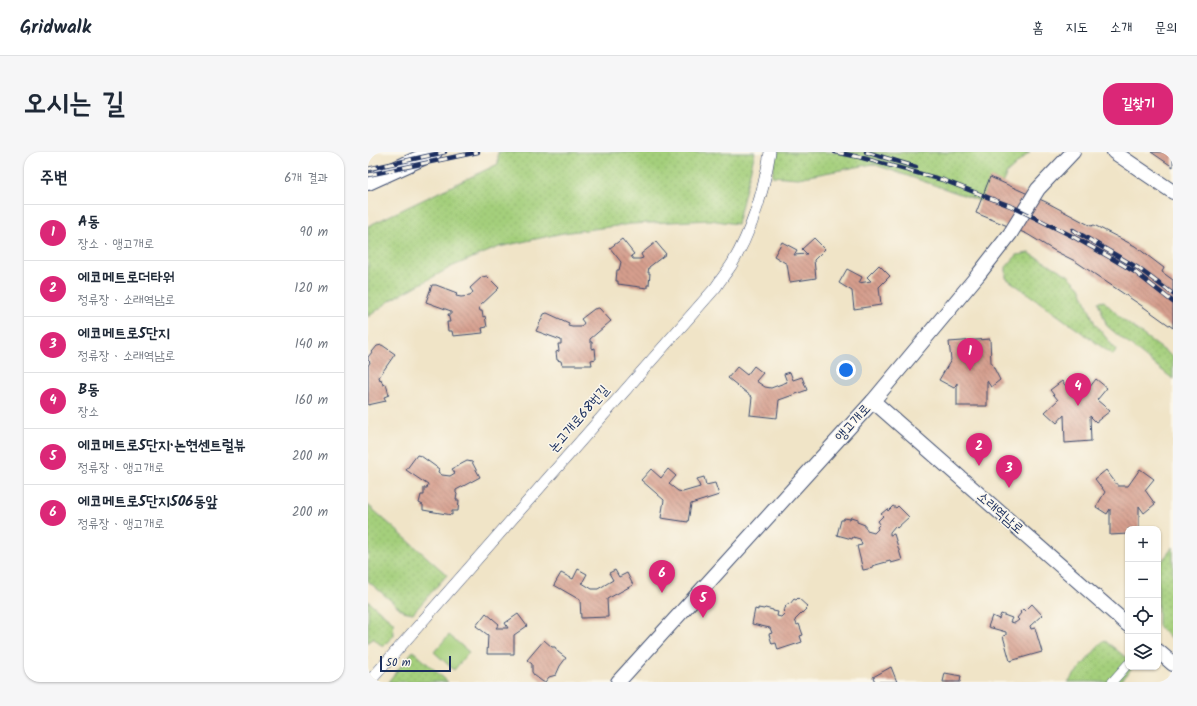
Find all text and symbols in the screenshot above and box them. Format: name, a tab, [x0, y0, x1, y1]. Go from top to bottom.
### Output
text: Gridwalk	[20, 13, 91, 43]
text: 홈	[1032, 17, 1043, 39]
text: 지도	[1065, 17, 1088, 39]
text: 소개	[1110, 17, 1132, 39]
text: 문의	[1154, 17, 1177, 39]
text: 오시는 길	[24, 82, 125, 127]
button: 길찾기	[1103, 83, 1173, 125]
text: 주변	[40, 165, 67, 192]
text: 6개 결과	[284, 168, 328, 189]
text: A동	[78, 210, 100, 234]
text: 1	[51, 222, 55, 243]
text: 90 m	[300, 222, 328, 243]
text: 장소 · 앵고개로	[78, 234, 154, 255]
text: 에코메트로더타워	[78, 266, 175, 290]
text: 2	[49, 278, 57, 299]
text: 120 m	[294, 278, 328, 299]
text: 정류장 · 소래역남로	[78, 290, 175, 311]
text: 에코메트로5단지	[78, 322, 170, 346]
text: 3	[49, 334, 57, 355]
text: 140 m	[295, 334, 328, 355]
pin: 1	[957, 338, 983, 371]
text: 정류장 · 소래역남로	[78, 346, 175, 367]
your location	[836, 360, 856, 380]
pin: 4	[1065, 373, 1091, 406]
text: B동	[78, 378, 99, 402]
street label: 논고개로68번길	[543, 380, 615, 458]
text: 4	[49, 390, 57, 411]
text: 160 m	[295, 390, 328, 411]
street label: 앵고개로	[830, 399, 876, 447]
text: 장소	[78, 402, 99, 423]
pin: 2	[966, 433, 992, 466]
text: 에코메트로5단지·논현센트럴뷰	[78, 434, 246, 458]
text: 5	[50, 446, 56, 467]
text: 200 m	[292, 446, 328, 467]
pin: 3	[996, 455, 1022, 488]
text: 정류장 · 앵고개로	[78, 458, 165, 479]
street label: 소래역남로	[972, 486, 1028, 540]
text: 에코메트로5단지506동앞	[78, 490, 218, 514]
text: 6	[49, 502, 57, 523]
text: 200 m	[292, 502, 328, 523]
text: 정류장 · 앵고개로	[78, 514, 165, 535]
map controls	[1125, 526, 1161, 670]
button: +	[1125, 526, 1161, 562]
pin: 6	[649, 560, 675, 593]
button: −	[1125, 562, 1161, 598]
pin: 5	[690, 585, 716, 618]
button: locate	[1125, 598, 1161, 634]
button: layers	[1125, 634, 1161, 670]
scale bar	[380, 654, 451, 673]
text: 50 m	[386, 654, 411, 672]

